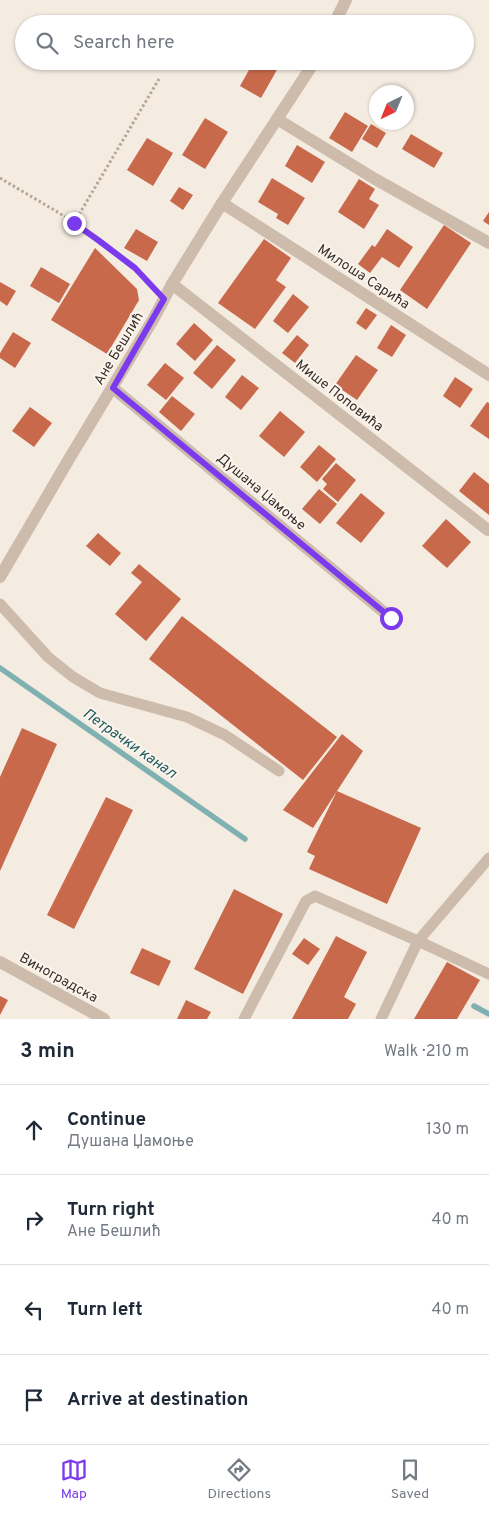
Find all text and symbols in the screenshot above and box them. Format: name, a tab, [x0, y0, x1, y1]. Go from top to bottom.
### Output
search box	[15, 15, 474, 70]
icon: search	[33, 29, 61, 57]
text: Search here	[73, 31, 175, 55]
north arrow	[369, 85, 414, 130]
route end	[63, 212, 86, 235]
street label: Милоша Сарића	[314, 241, 412, 313]
street label: Ане Бешлић	[91, 309, 148, 388]
street label: Мише Поповића	[292, 357, 386, 436]
street label: Душана Џамоње	[213, 450, 309, 534]
route start	[380, 607, 403, 630]
water label: Петрачки канал	[79, 705, 180, 784]
street label: Виноградска	[16, 950, 100, 1007]
text: 3 min	[20, 1038, 75, 1065]
text: Walk · 210 m	[384, 1042, 469, 1062]
text: Continue	[67, 1108, 146, 1132]
icon: ahead	[20, 1116, 48, 1144]
text: 130 m	[426, 1120, 469, 1140]
text: Душана Џамоње	[67, 1132, 194, 1152]
text: Turn right	[67, 1198, 155, 1222]
icon: right	[20, 1206, 48, 1234]
text: 40 m	[431, 1210, 469, 1230]
text: Ане Бешлић	[67, 1222, 161, 1242]
icon: left	[20, 1296, 48, 1324]
text: Turn left	[67, 1298, 143, 1322]
text: 40 m	[431, 1300, 469, 1320]
icon: arrive	[20, 1386, 48, 1414]
text: Arrive at destination	[67, 1388, 248, 1412]
tab: Map	[60, 1456, 88, 1503]
tab: Directions	[207, 1456, 271, 1503]
tab: Saved	[391, 1456, 429, 1503]

